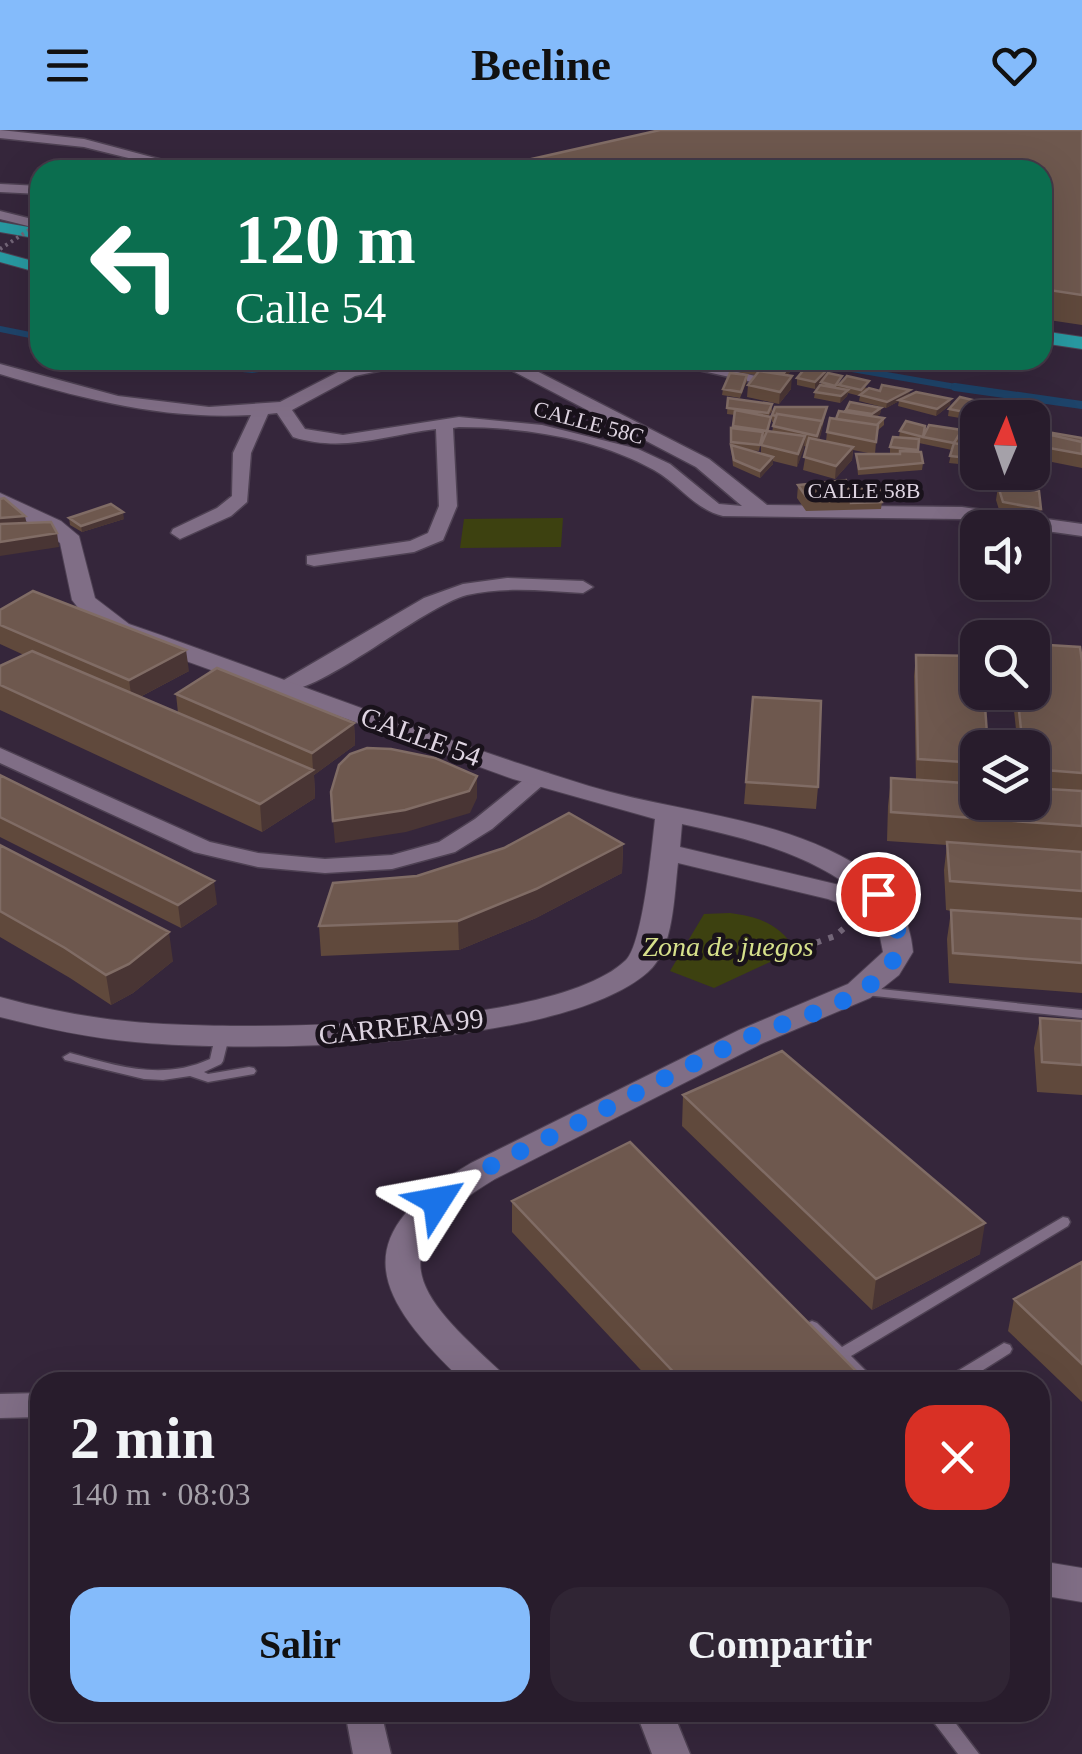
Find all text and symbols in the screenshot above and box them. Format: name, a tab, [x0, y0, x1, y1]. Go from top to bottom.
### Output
icon: menu	[40, 38, 95, 93]
icon: heart	[987, 38, 1042, 93]
text: Beeline	[471, 40, 611, 90]
icon: left	[70, 200, 200, 330]
text: 120 m	[235, 201, 416, 278]
text: Calle 54	[235, 283, 386, 333]
street label: CALLE 58C	[531, 396, 647, 449]
north arrow	[960, 400, 1050, 490]
map controls	[960, 400, 1050, 820]
street label: CALLE 58B	[807, 478, 921, 503]
button: sound	[960, 510, 1050, 600]
button: search	[960, 620, 1050, 710]
street label: CALLE 54	[357, 700, 485, 772]
button: layers	[960, 730, 1050, 820]
pin	[836, 852, 921, 937]
icon: arrive	[851, 867, 906, 922]
park label: Zona de juegos	[642, 931, 814, 962]
street label: CARRERA 99	[317, 1002, 485, 1051]
position arrow	[385, 1149, 489, 1253]
text: 2 min	[70, 1405, 215, 1471]
button: close	[905, 1405, 1010, 1510]
text: 140 m · 08:03	[70, 1476, 250, 1512]
button: Salir	[70, 1587, 530, 1702]
button: Compartir	[550, 1587, 1010, 1702]

